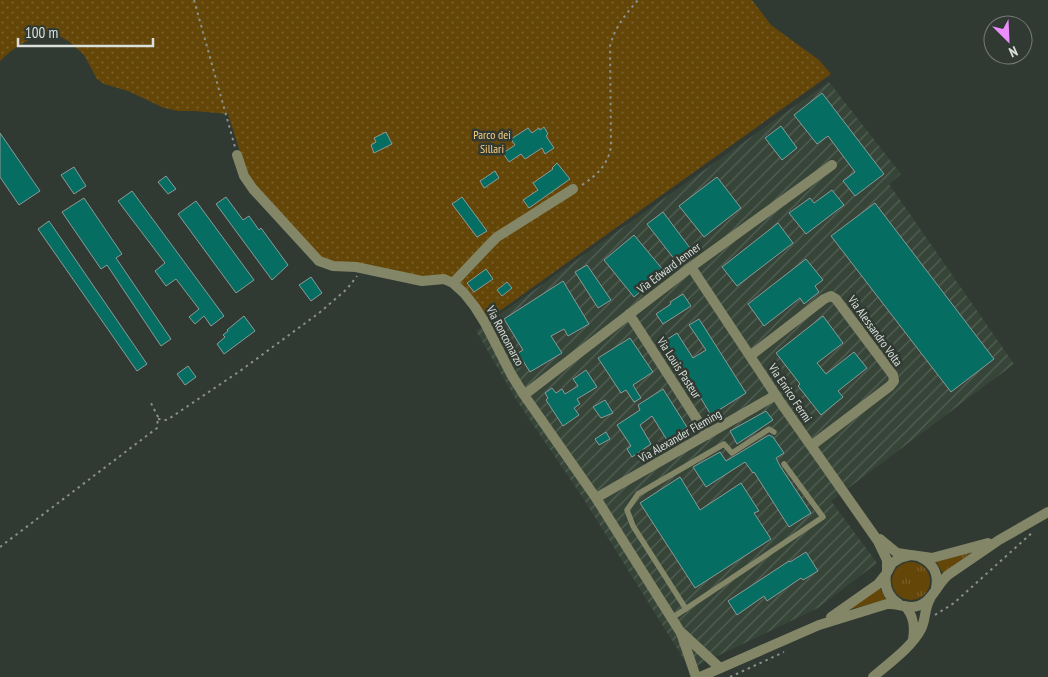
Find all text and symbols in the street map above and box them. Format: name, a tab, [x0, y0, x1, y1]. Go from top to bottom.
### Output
scale bar	[18, 15, 152, 47]
north arrow	[983, 15, 1033, 65]
text: 100 m	[25, 23, 58, 42]
text: N	[1006, 42, 1020, 62]
park label: Parco dei Sillari	[473, 127, 511, 156]
street label: Via Edward Jenner	[633, 239, 704, 297]
street label: Via Alessandro Volta	[844, 292, 906, 369]
street label: Via Roncomarzo	[483, 302, 528, 368]
street label: Via Louis Pasteur	[653, 333, 705, 402]
street label: Via Enrico Fermi	[765, 360, 815, 425]
street label: Via Alexander Fleming	[635, 406, 724, 466]

